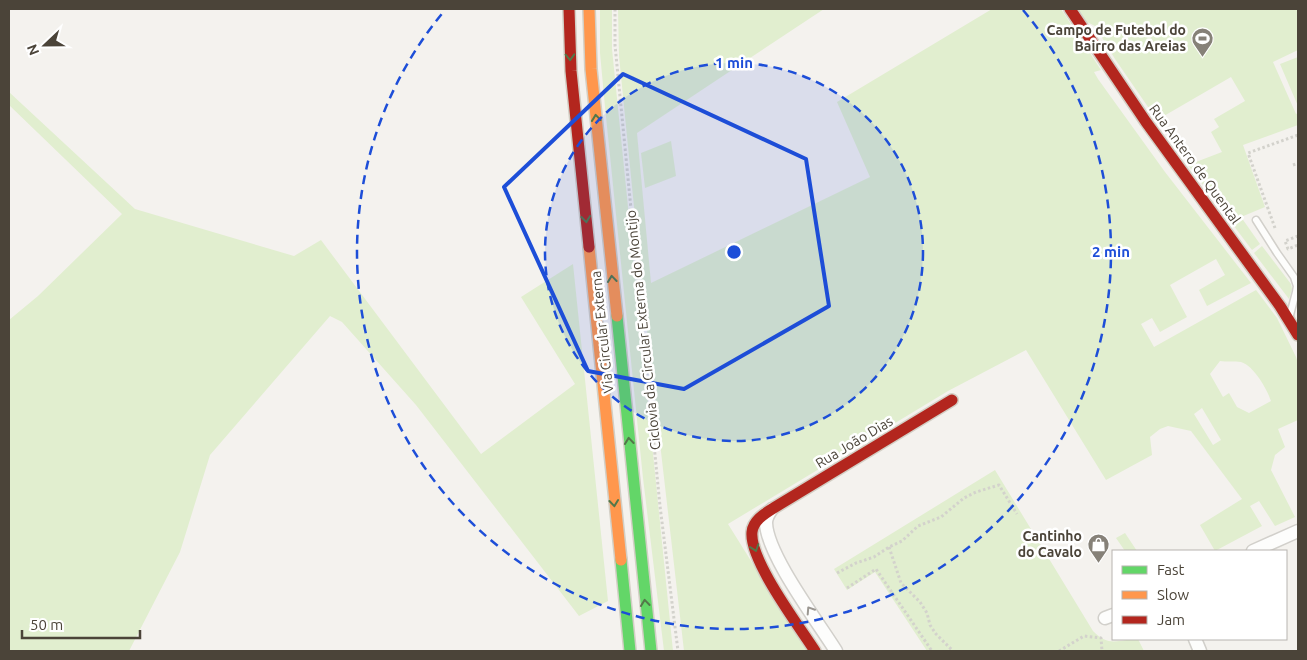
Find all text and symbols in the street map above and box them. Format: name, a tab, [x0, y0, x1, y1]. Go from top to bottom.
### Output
north arrow	[20, 20, 70, 70]
place label: Campo de Futebol do Bairro das Areias	[1047, 22, 1186, 54]
sports icon: Campo de Futebol do Bairro das Areias	[1190, 26, 1214, 57]
text: N	[24, 42, 42, 58]
one-way arrow	[565, 54, 576, 62]
text: 1 min	[715, 54, 753, 71]
street label: Rua Antero de Quental	[1146, 101, 1244, 227]
one-way arrow	[591, 114, 602, 122]
street label: Ciclovia da Circular Externa do Montijo	[622, 209, 664, 451]
one-way arrow	[580, 216, 591, 224]
centre of rings	[725, 243, 743, 261]
text: 2 min	[1092, 243, 1130, 260]
street label: Via Circular Externa	[588, 270, 616, 394]
one-way arrow	[607, 275, 618, 283]
street label: Rua João Dias	[812, 413, 896, 471]
one-way arrow	[623, 437, 634, 445]
one-way arrow	[608, 499, 619, 507]
place label: Cantinho do Cavalo	[1018, 528, 1082, 560]
shop icon: Cantinho do Cavalo	[1086, 532, 1110, 563]
one-way arrow	[749, 544, 759, 552]
legend	[1112, 550, 1287, 640]
text: Fast	[1157, 561, 1185, 578]
text: Slow	[1157, 586, 1190, 603]
one-way arrow	[640, 599, 651, 607]
one-way arrow	[807, 606, 816, 616]
scale bar	[22, 608, 140, 640]
text: Jam	[1157, 611, 1185, 628]
text: 50 m	[30, 616, 63, 633]

